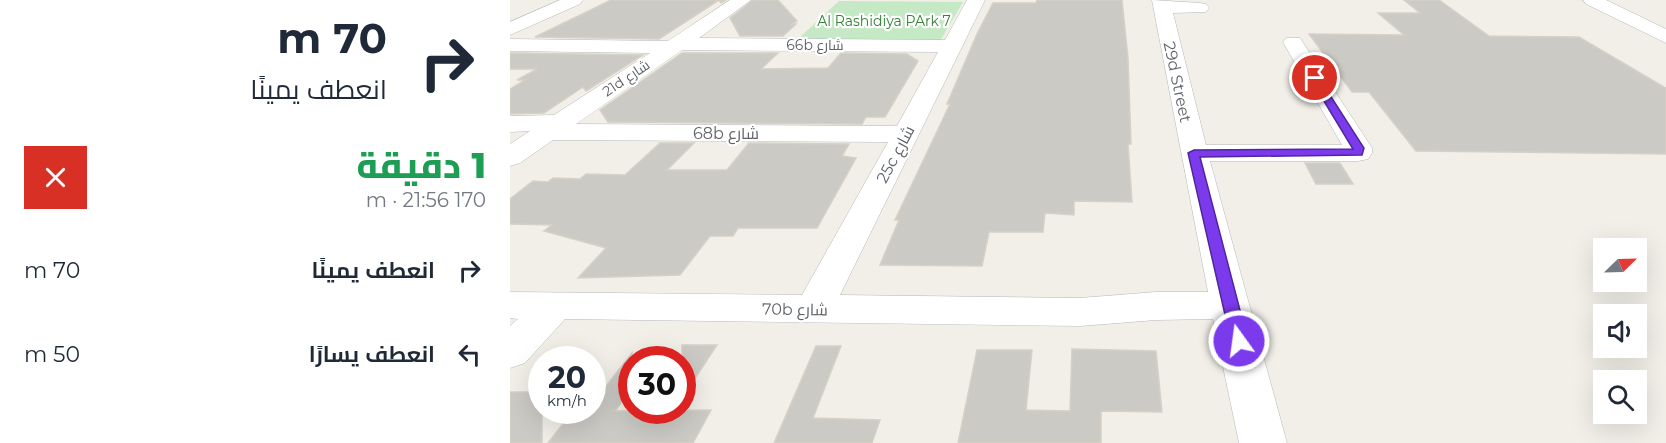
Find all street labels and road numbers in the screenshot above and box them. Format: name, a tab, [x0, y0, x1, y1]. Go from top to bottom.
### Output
street label: 66b شارع	[786, 36, 844, 54]
street label: 29d Street	[1160, 40, 1195, 125]
street label: 21d شارع	[599, 56, 653, 100]
street label: 25c شارع	[872, 122, 920, 187]
street label: 68b شارع	[693, 124, 759, 145]
street label: 70b شارع	[762, 299, 828, 322]

